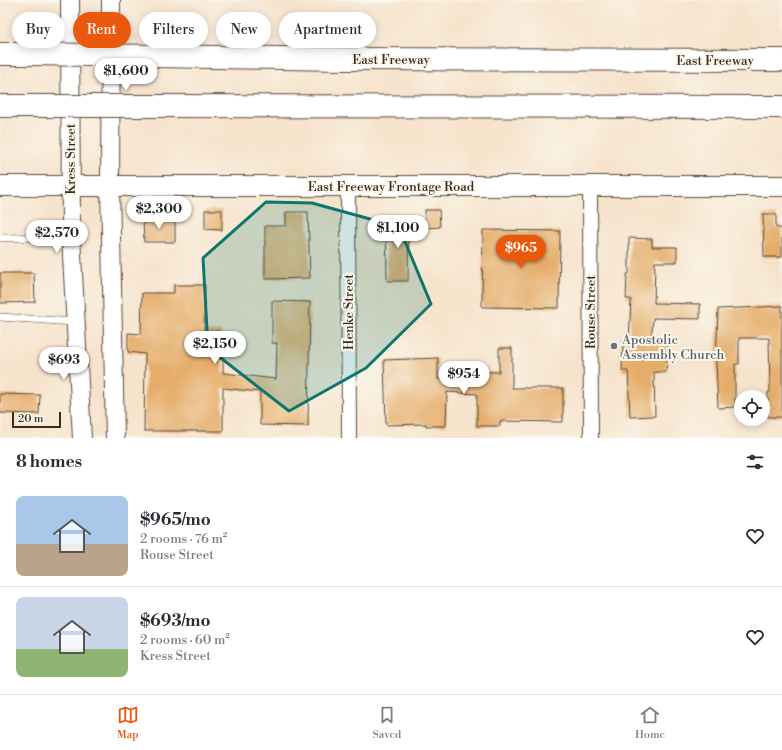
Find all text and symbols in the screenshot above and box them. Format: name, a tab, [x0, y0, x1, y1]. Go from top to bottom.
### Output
chip: Buy	[12, 12, 65, 48]
chip: Rent	[73, 12, 131, 48]
chip: Filters	[139, 12, 208, 48]
chip: New	[216, 12, 271, 48]
chip: Apartment	[279, 12, 376, 48]
street label: East Freeway	[352, 52, 430, 68]
street label: East Freeway	[676, 53, 754, 69]
pin: $1,600	[93, 58, 159, 92]
text: $1,600	[103, 63, 149, 79]
street label: Kress Street	[63, 123, 79, 194]
street label: East Freeway Frontage Road	[308, 179, 475, 195]
pin: $2,300	[126, 196, 192, 230]
text: $2,300	[136, 201, 182, 217]
pin: $1,100	[365, 215, 431, 249]
pin: $2,570	[24, 220, 90, 254]
text: $1,100	[376, 220, 420, 236]
text: $2,570	[35, 225, 79, 241]
pin: $965	[497, 235, 545, 269]
text: $965	[505, 240, 537, 256]
street label: Henke Street	[341, 274, 357, 350]
street label: Rouse Street	[583, 275, 599, 349]
pin: $2,150	[182, 331, 248, 365]
place label: Apostolic Assembly Church	[621, 332, 725, 363]
text: $2,150	[193, 336, 237, 352]
marker: Apostolic Assembly Church	[609, 341, 619, 351]
pin: $693	[40, 347, 88, 381]
text: $693	[48, 352, 80, 368]
pin: $954	[440, 361, 488, 395]
text: $954	[448, 366, 480, 382]
map controls	[734, 390, 770, 426]
button: locate	[734, 390, 770, 426]
scale bar	[12, 410, 61, 429]
text: 20 m	[18, 412, 43, 426]
text: 8 homes	[16, 451, 82, 473]
icon: filters	[744, 451, 766, 473]
text: $965/mo	[140, 509, 211, 531]
icon: home	[48, 512, 96, 560]
icon: heart	[744, 525, 766, 547]
text: 2 rooms · 76 m²	[140, 531, 227, 547]
text: Rouse Street	[140, 547, 214, 563]
text: $693/mo	[140, 610, 210, 632]
icon: home	[48, 613, 96, 661]
icon: heart	[744, 626, 766, 648]
text: 2 rooms · 60 m²	[140, 632, 230, 648]
text: Kress Street	[140, 648, 211, 664]
tab: Map	[117, 704, 139, 742]
tab: Saved	[372, 704, 401, 742]
tab: Home	[635, 704, 665, 742]

